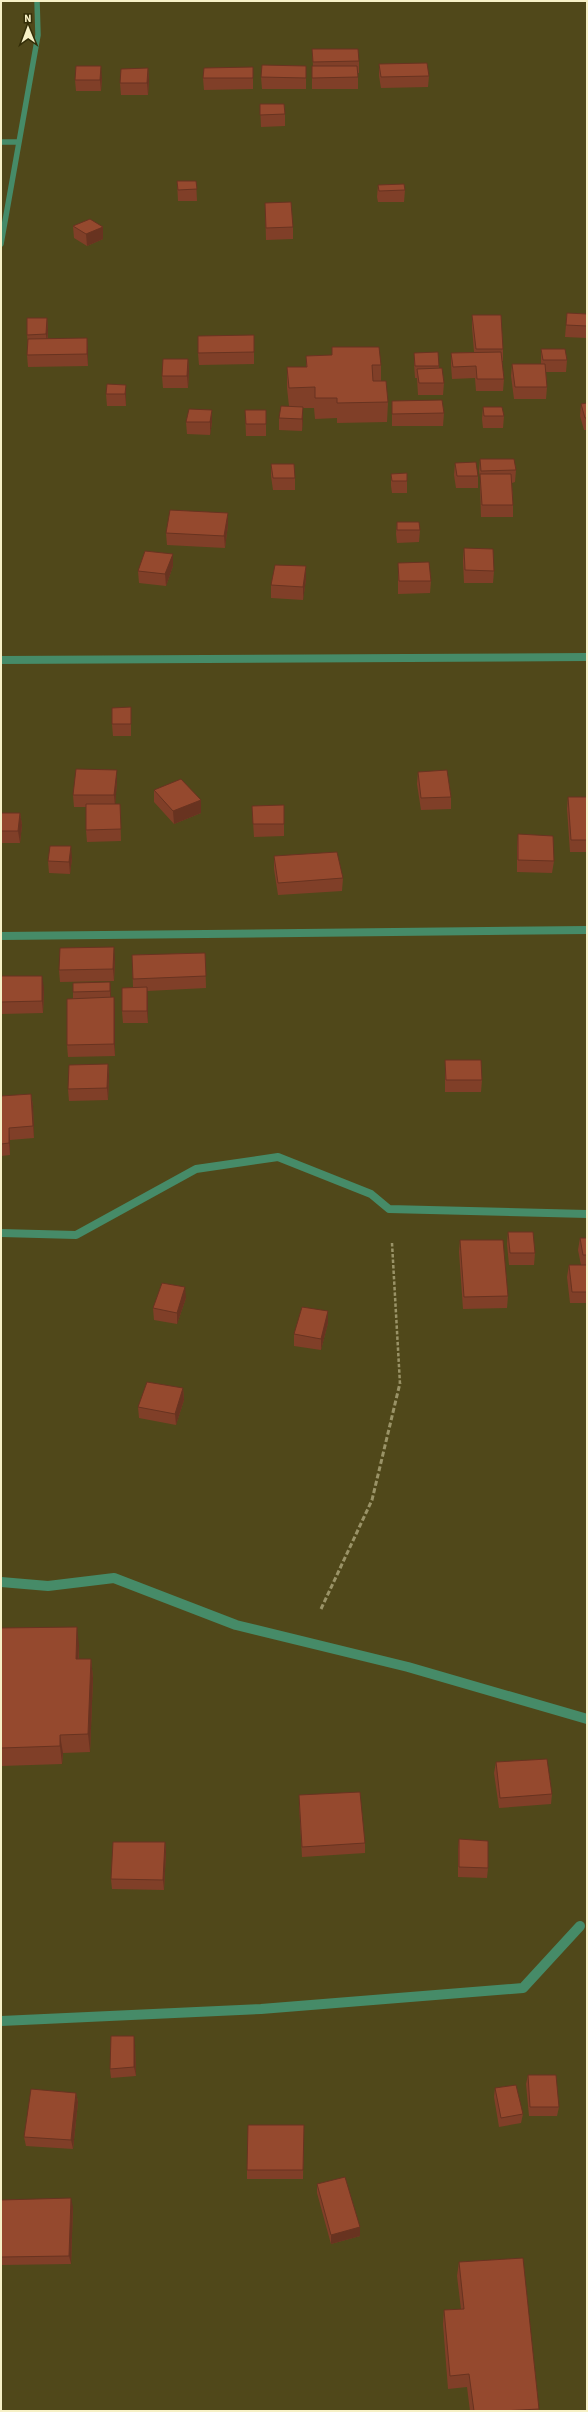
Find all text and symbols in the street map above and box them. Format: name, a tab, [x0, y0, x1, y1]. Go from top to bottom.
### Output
north arrow	[8, 8, 48, 48]
text: N	[24, 11, 32, 26]

